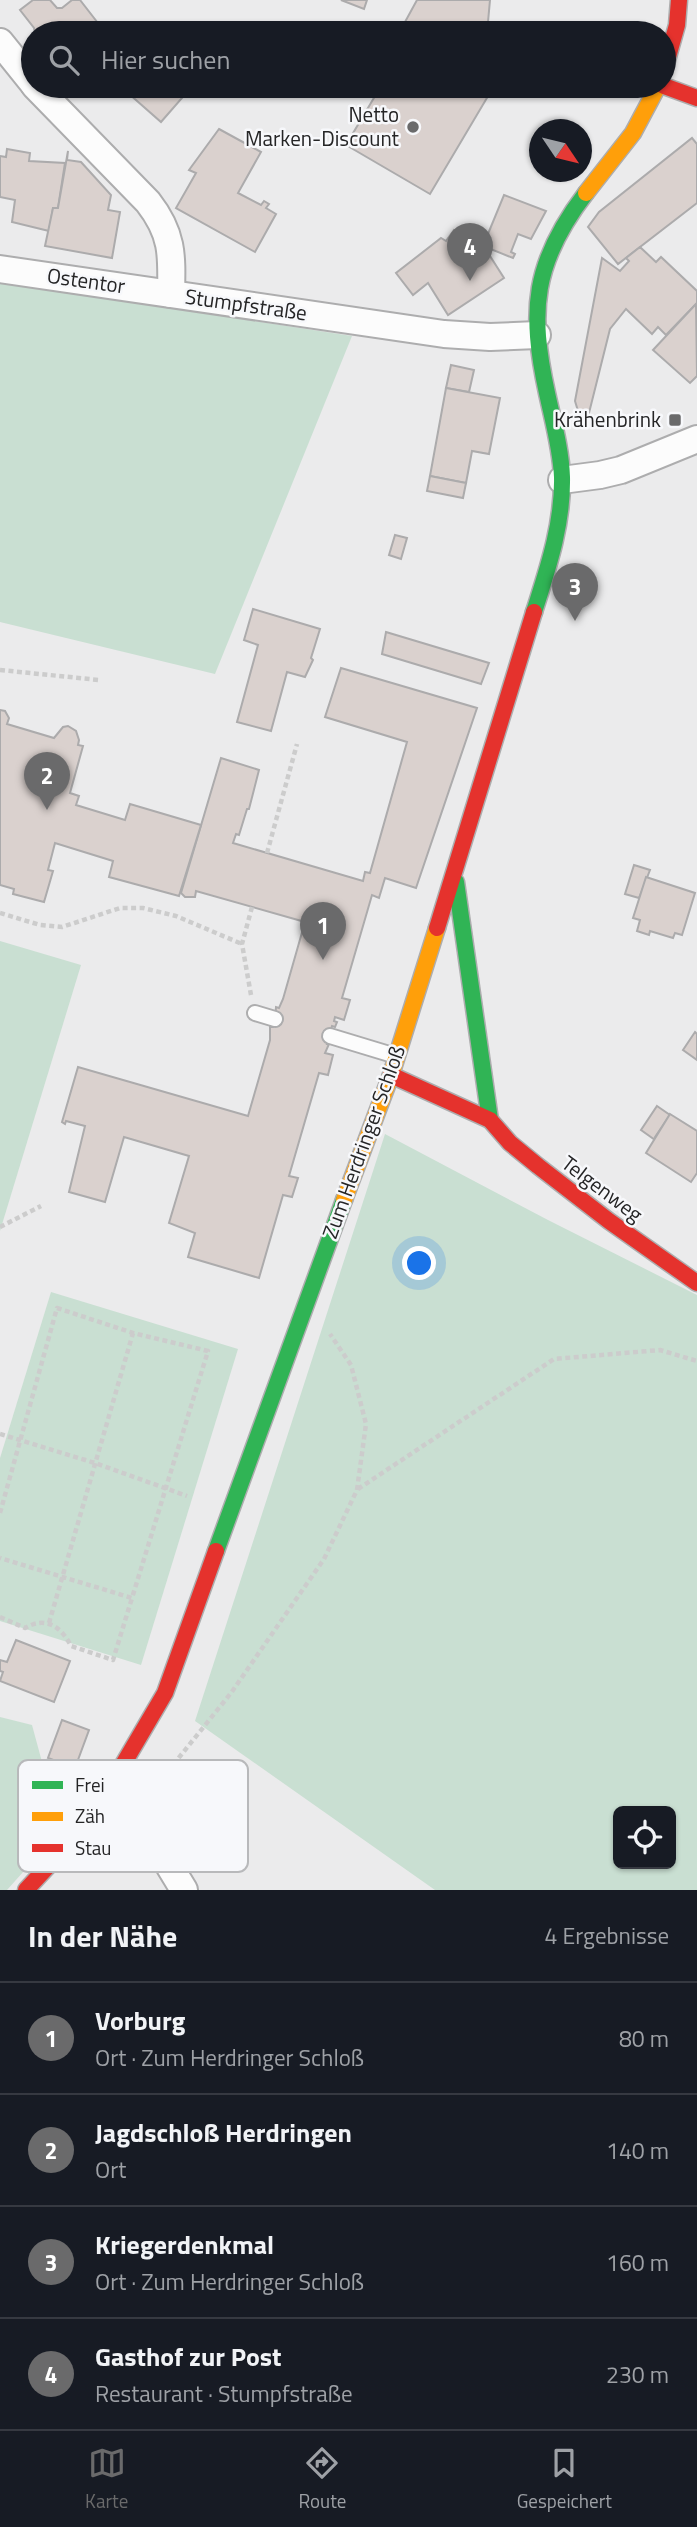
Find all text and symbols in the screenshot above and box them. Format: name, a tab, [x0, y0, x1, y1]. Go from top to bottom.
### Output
search box	[21, 21, 676, 98]
text: Hier suchen	[101, 40, 230, 79]
icon: search	[45, 41, 83, 79]
place label: Netto Marken-Discount	[245, 98, 400, 154]
marker: Netto Marken-Discount	[405, 119, 421, 135]
north arrow	[529, 119, 592, 182]
pin: 4	[447, 223, 493, 281]
street label: Ostentor	[45, 259, 127, 301]
street label: Stumpfstraße	[183, 280, 309, 328]
place label: Krähenbrink	[554, 403, 661, 435]
marker: Krähenbrink	[667, 412, 683, 428]
pin: 3	[552, 563, 598, 621]
pin: 2	[24, 752, 70, 810]
pin: 1	[300, 902, 346, 960]
street label: Zum Herdringer Schloß	[313, 1041, 413, 1243]
street label: Telgenweg	[555, 1147, 650, 1230]
your location	[402, 1246, 436, 1280]
legend	[18, 1760, 248, 1872]
text: Frei	[75, 1770, 105, 1799]
text: Zäh	[75, 1801, 105, 1830]
map controls	[613, 1806, 676, 1869]
button: locate	[613, 1806, 676, 1869]
text: Stau	[75, 1833, 111, 1862]
text: In der Nähe	[28, 1913, 177, 1959]
text: 4 Ergebnisse	[545, 1918, 669, 1953]
text: Vorburg	[95, 2001, 186, 2040]
text: 1	[45, 2021, 57, 2056]
text: 80 m	[619, 2021, 669, 2056]
text: Ort · Zum Herdringer Schloß	[95, 2040, 364, 2075]
text: Jagdschloß Herdringen	[95, 2113, 352, 2152]
text: 2	[45, 2133, 57, 2168]
text: 140 m	[606, 2133, 669, 2168]
text: Ort	[95, 2152, 126, 2187]
text: Kriegerdenkmal	[95, 2225, 274, 2264]
text: 3	[45, 2245, 57, 2280]
text: 160 m	[606, 2245, 669, 2280]
text: Ort · Zum Herdringer Schloß	[95, 2264, 364, 2299]
text: Gasthof zur Post	[95, 2337, 282, 2376]
text: 4	[45, 2357, 57, 2392]
text: 230 m	[606, 2357, 669, 2392]
text: Restaurant · Stumpfstraße	[95, 2376, 353, 2411]
tab: Karte	[85, 2444, 128, 2515]
tab: Route	[299, 2444, 346, 2515]
tab: Gespeichert	[517, 2444, 612, 2515]

